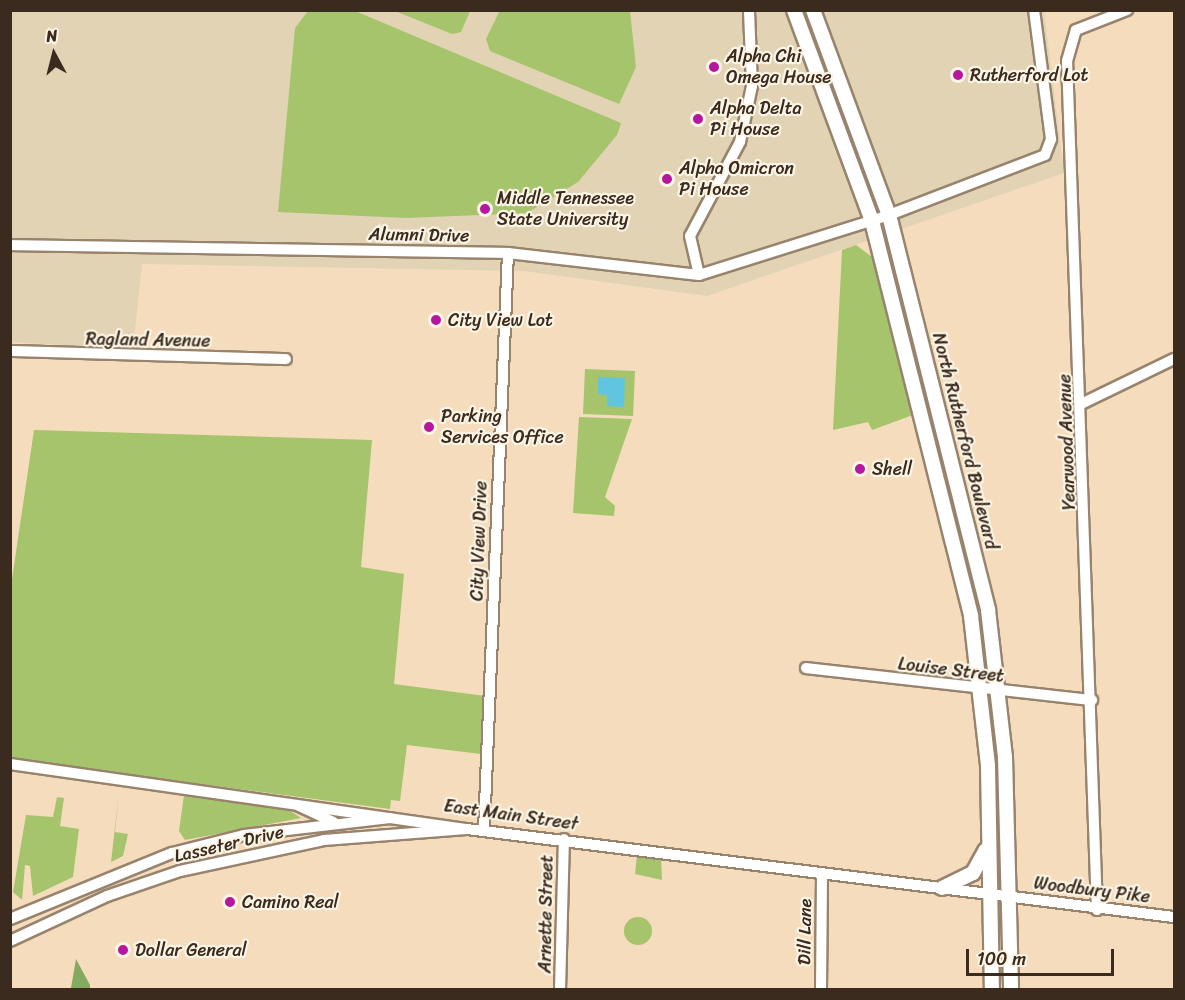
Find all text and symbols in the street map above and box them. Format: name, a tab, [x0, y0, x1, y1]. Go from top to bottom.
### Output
text: N	[44, 21, 59, 51]
north arrow	[24, 24, 84, 84]
place label: Alpha Chi Omega House	[726, 46, 832, 88]
marker: Alpha Chi Omega House	[707, 60, 721, 74]
place label: Rutherford Lot	[970, 64, 1088, 86]
marker: Rutherford Lot	[951, 68, 965, 82]
place label: Alpha Delta Pi House	[710, 98, 802, 140]
marker: Alpha Delta Pi House	[691, 112, 705, 126]
place label: Alpha Omicron Pi House	[679, 158, 794, 201]
marker: Alpha Omicron Pi House	[660, 172, 674, 186]
place label: Middle Tennessee State University	[497, 188, 635, 230]
marker: Middle Tennessee State University	[478, 202, 492, 216]
street label: Alumni Drive	[369, 223, 469, 247]
place label: City View Lot	[448, 309, 553, 331]
marker: City View Lot	[429, 313, 443, 327]
street label: Ragland Avenue	[86, 328, 210, 352]
street label: North Rutherford Boulevard	[928, 331, 1002, 551]
street label: Yearwood Avenue	[1054, 374, 1080, 510]
place label: Parking Services Office	[441, 406, 564, 448]
marker: Parking Services Office	[422, 420, 436, 434]
place label: Shell	[872, 458, 912, 480]
marker: Shell	[853, 462, 867, 476]
street label: City View Drive	[466, 480, 492, 602]
street label: Louise Street	[897, 653, 1005, 687]
street label: East Main Street	[443, 795, 579, 835]
street label: Lasseter Drive	[172, 821, 286, 867]
street label: Arnette Street	[534, 854, 558, 974]
street label: Woodbury Pike	[1033, 872, 1151, 908]
place label: Camino Real	[242, 891, 339, 913]
marker: Camino Real	[223, 895, 237, 909]
street label: Dill Lane	[794, 898, 816, 966]
scale bar	[969, 937, 1118, 975]
place label: Dollar General	[135, 939, 247, 961]
marker: Dollar General	[116, 943, 130, 957]
text: 100 m	[977, 943, 1026, 975]

